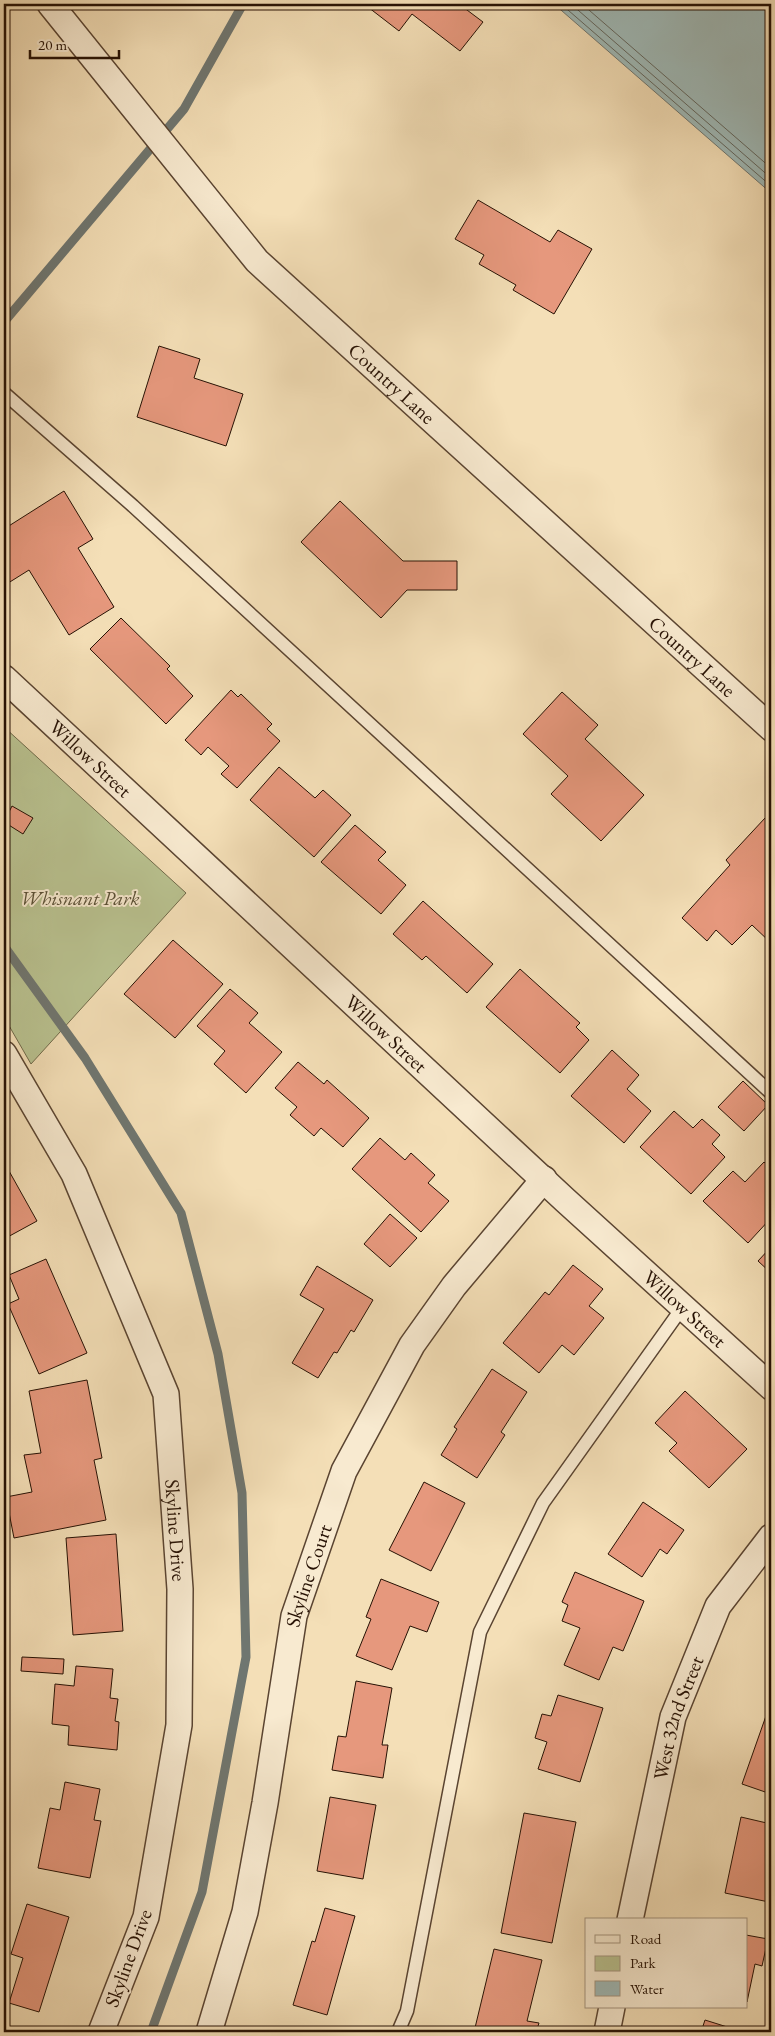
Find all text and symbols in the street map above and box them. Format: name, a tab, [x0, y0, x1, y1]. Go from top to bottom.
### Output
scale bar	[30, 28, 119, 60]
text: 20 m	[38, 35, 67, 54]
street label: Country Lane	[343, 337, 441, 430]
street label: Country Lane	[643, 610, 741, 703]
street label: Willow Street	[44, 714, 138, 804]
park label: Whisnant Park	[20, 885, 140, 911]
street label: Willow Street	[339, 989, 434, 1079]
street label: Willow Street	[638, 1264, 732, 1354]
street label: Skyline Drive	[159, 1478, 192, 1582]
street label: Skyline Court	[279, 1520, 338, 1629]
street label: West 32nd Street	[647, 1651, 710, 1782]
street label: Skyline Drive	[98, 1905, 158, 2010]
legend	[585, 1918, 748, 2008]
text: Road	[630, 1929, 662, 1948]
text: Park	[630, 1953, 657, 1972]
text: Water	[630, 1979, 664, 1998]

